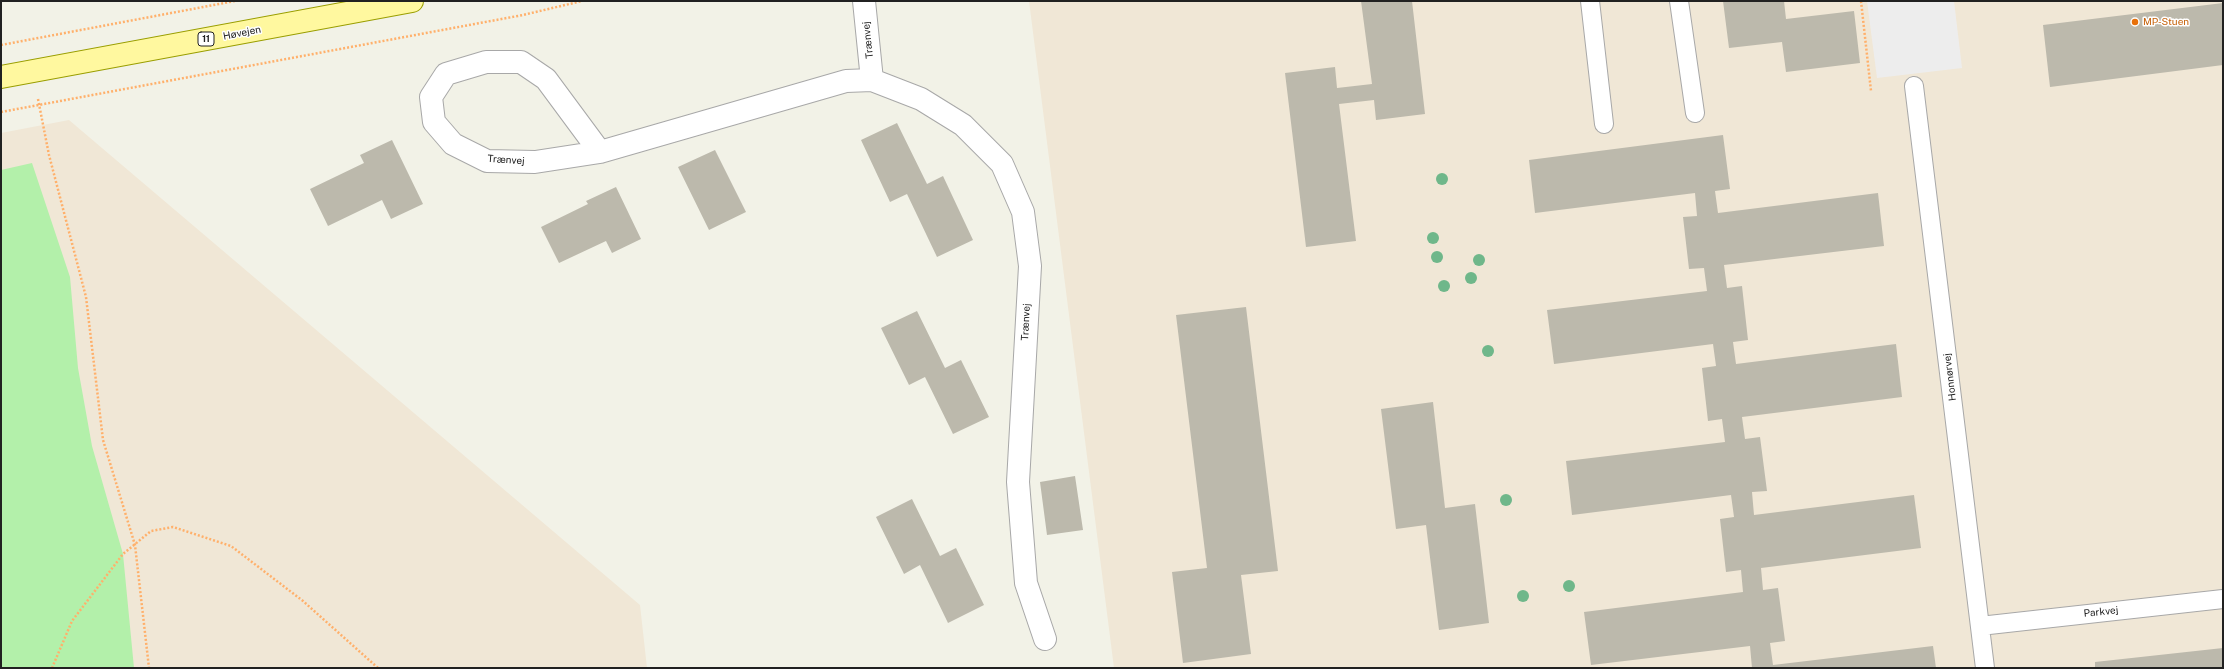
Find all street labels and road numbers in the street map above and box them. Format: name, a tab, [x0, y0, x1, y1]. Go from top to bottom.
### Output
street label: Trænvej	[860, 21, 876, 59]
street label: Høvejen	[222, 23, 262, 43]
road number: 11	[198, 32, 214, 46]
street label: Trænvej	[487, 153, 525, 167]
street label: Trænvej	[1019, 303, 1033, 341]
street label: Honnørvej	[1941, 352, 1959, 402]
street label: Parkvej	[2083, 604, 2119, 620]

